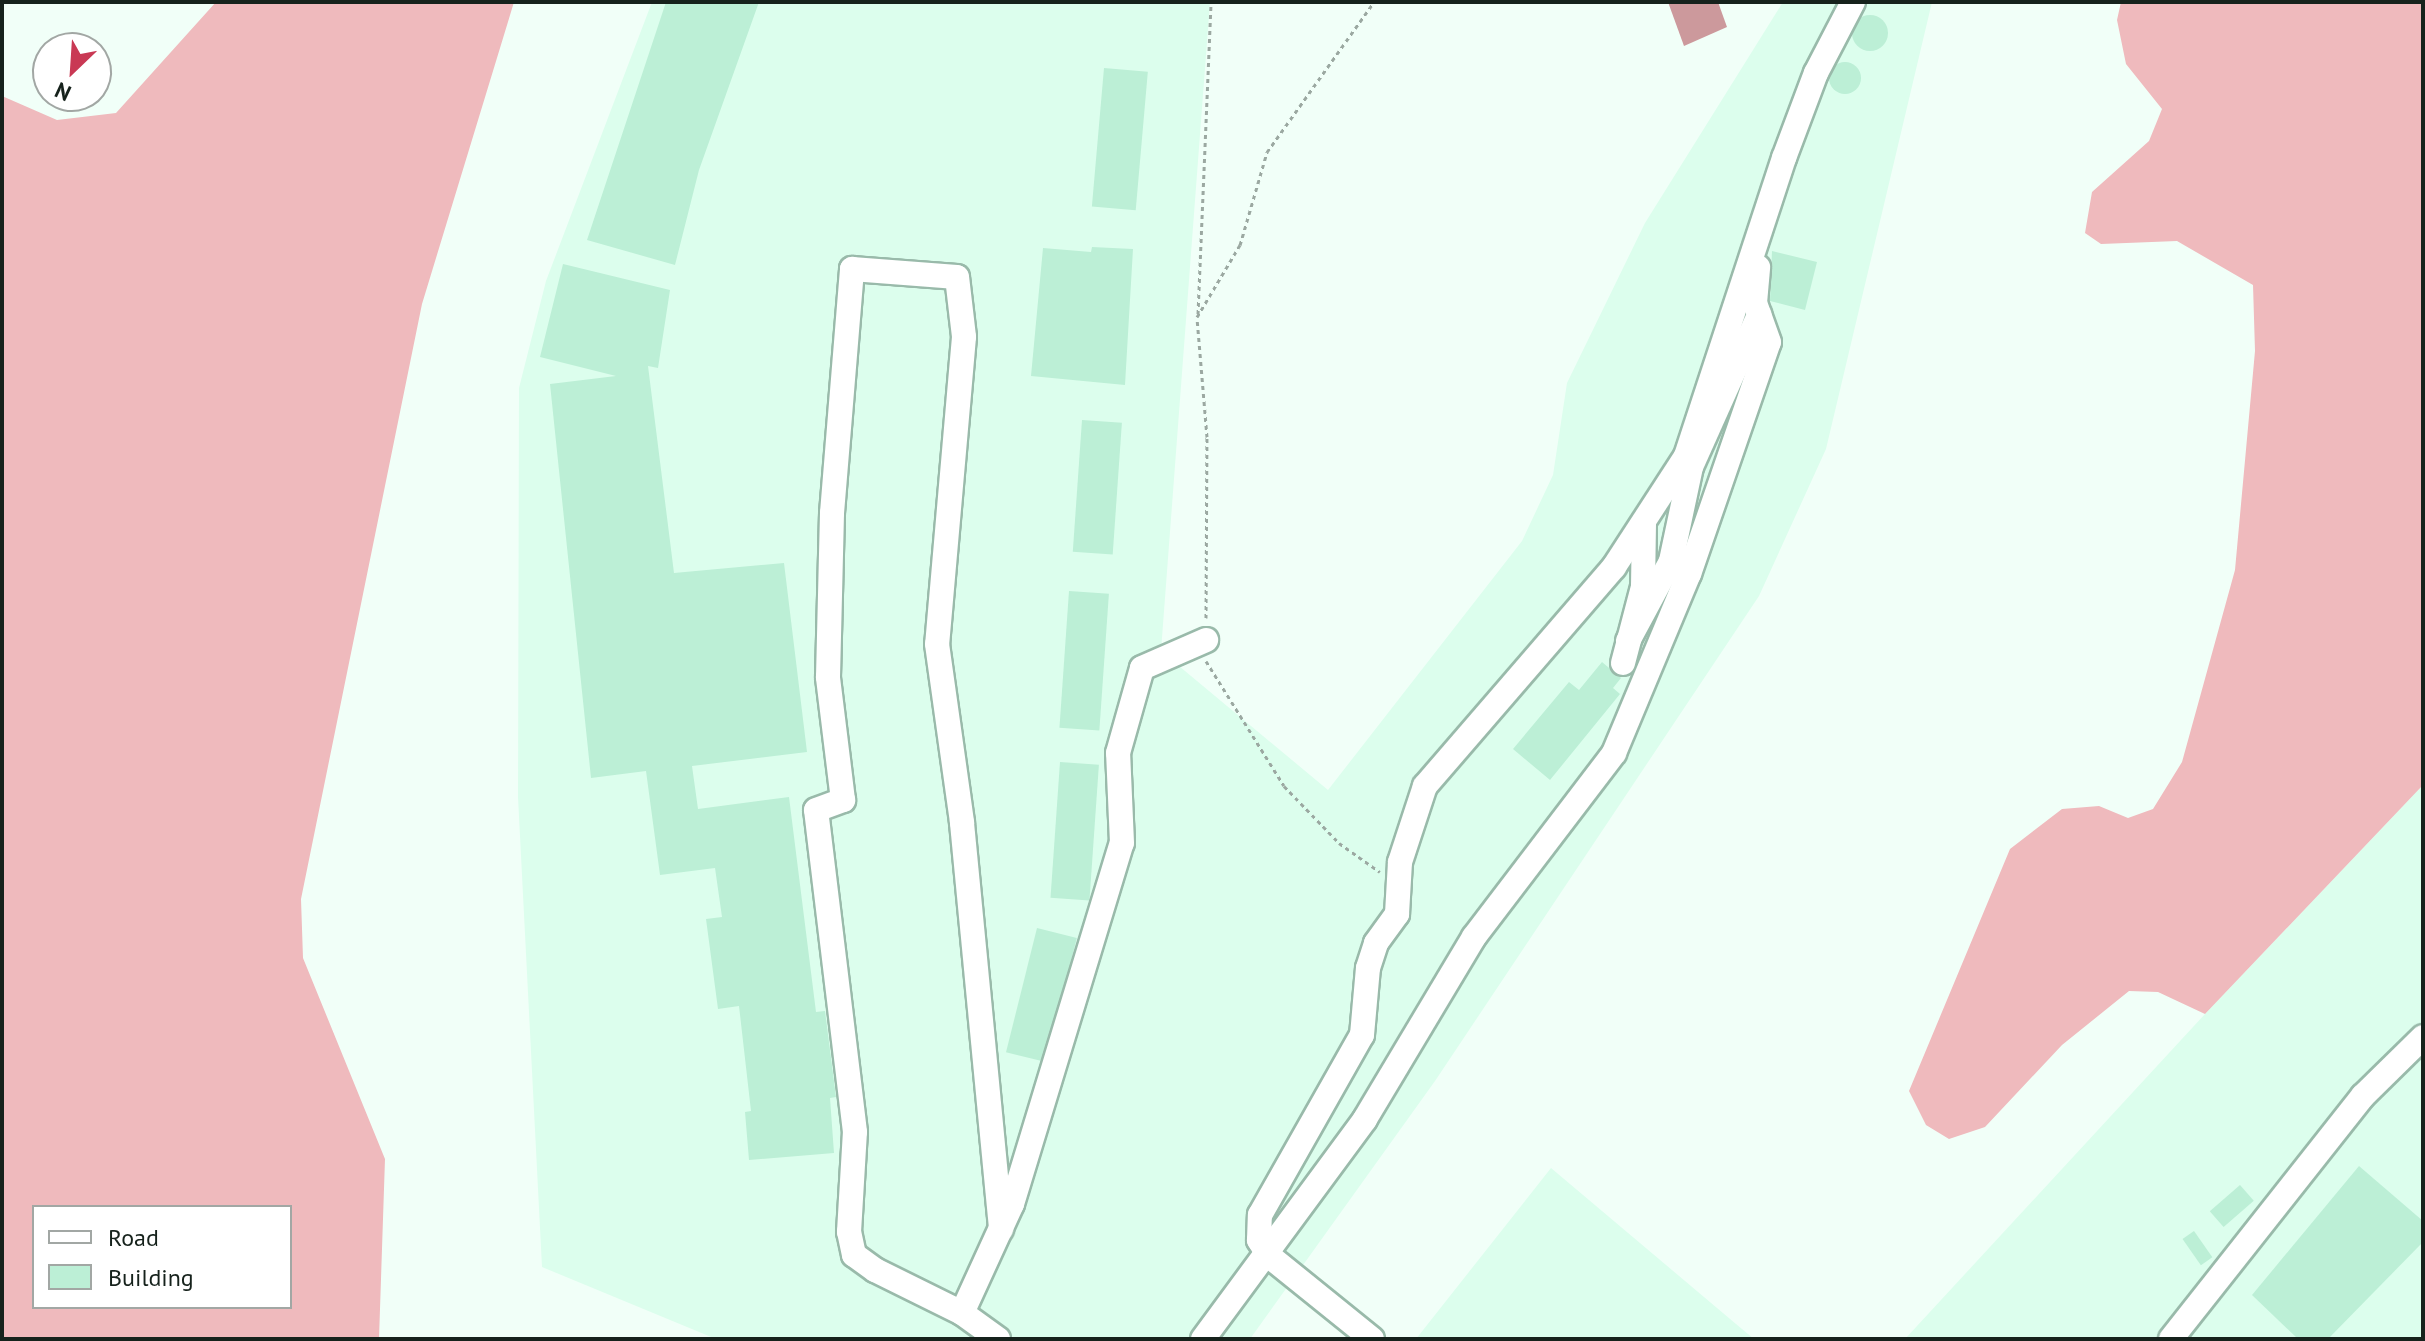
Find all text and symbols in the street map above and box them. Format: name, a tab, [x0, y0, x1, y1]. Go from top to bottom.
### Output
north arrow	[32, 32, 112, 112]
text: N	[50, 76, 75, 108]
legend	[32, 1205, 292, 1309]
text: Road	[108, 1222, 159, 1253]
text: Building	[108, 1262, 194, 1293]

